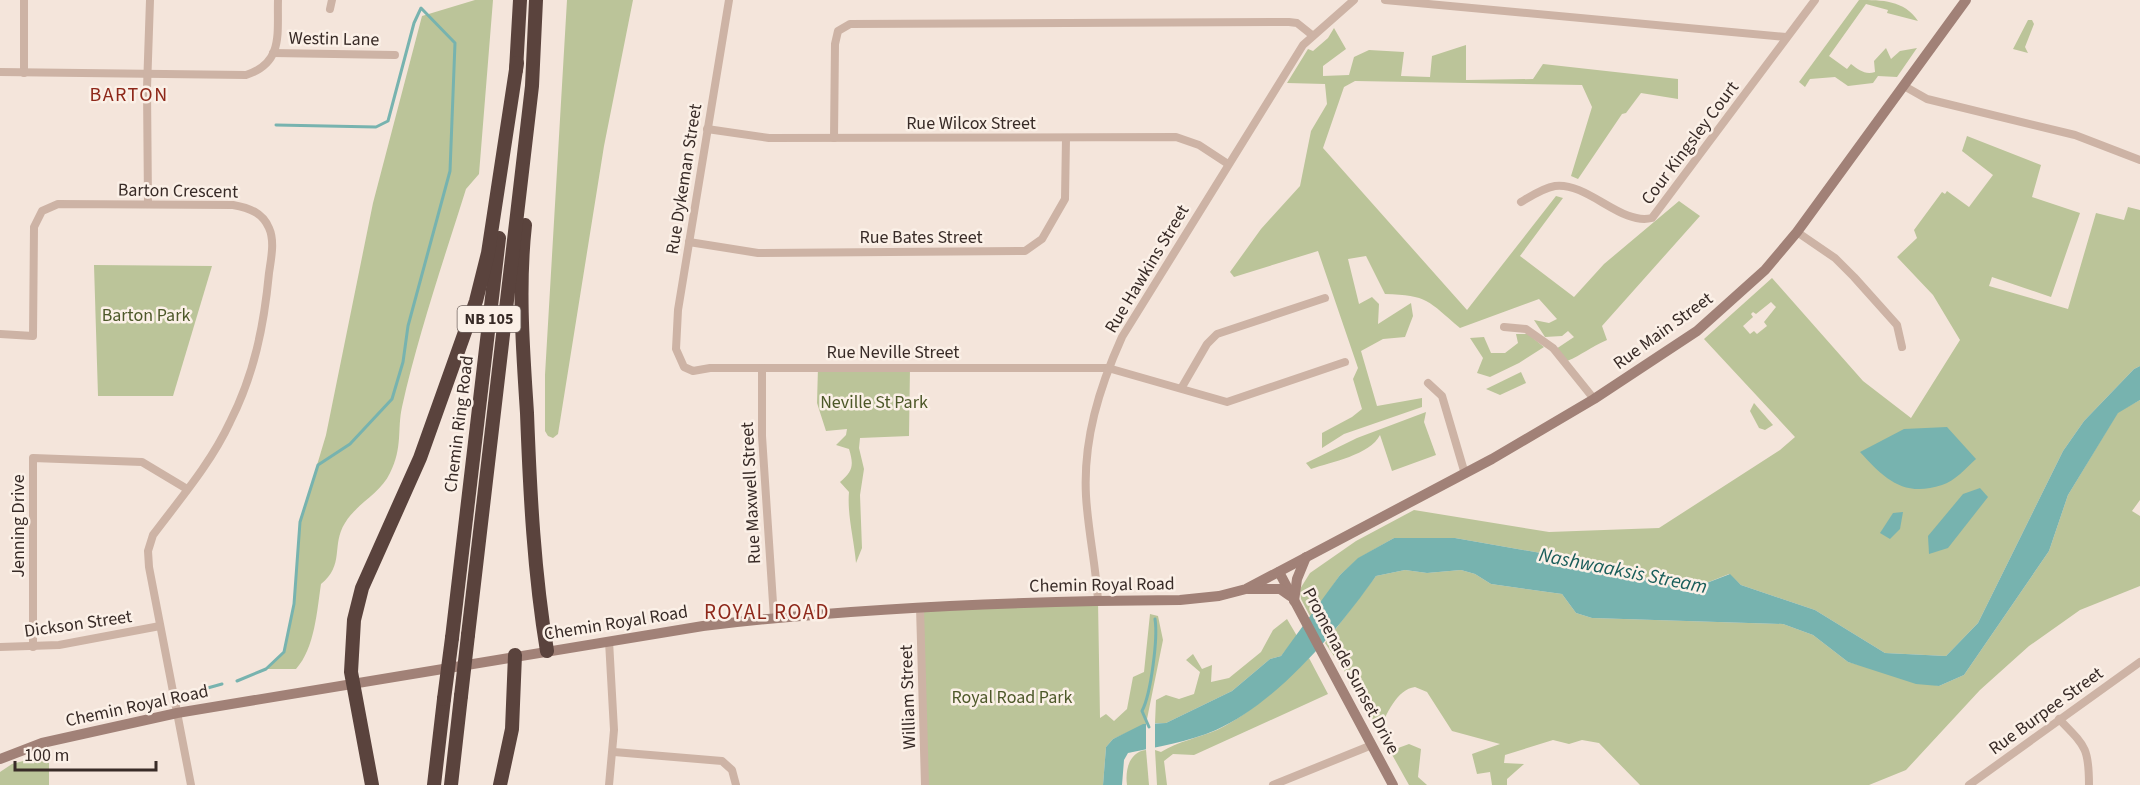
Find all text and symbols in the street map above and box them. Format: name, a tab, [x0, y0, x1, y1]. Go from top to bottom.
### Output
street label: Westin Lane	[288, 26, 380, 52]
street label: Cour Kingsley Court	[1635, 76, 1745, 210]
district label: BARTON	[89, 81, 169, 109]
street label: Rue Dykeman Street	[660, 102, 708, 256]
street label: Rue Wilcox Street	[906, 111, 1036, 136]
street label: Barton Crescent	[118, 177, 238, 205]
street label: Rue Hawkins Street	[1099, 200, 1195, 338]
street label: Rue Bates Street	[860, 225, 982, 250]
street label: Rue Main Street	[1608, 286, 1718, 376]
park label: Barton Park	[102, 303, 190, 328]
road number: NB 105	[458, 306, 520, 332]
street label: Rue Neville Street	[827, 340, 959, 365]
street label: Chemin Ring Road	[438, 354, 480, 494]
park label: Neville St Park	[820, 390, 928, 415]
street label: Rue Maxwell Street	[735, 421, 767, 565]
street label: Jenning Drive	[6, 474, 31, 578]
water label: Nashwaaksis Stream	[1536, 541, 1710, 601]
street label: Chemin Royal Road	[1029, 571, 1175, 599]
street label: Promenade Sunset Drive	[1296, 583, 1406, 759]
district label: ROYAL ROAD	[704, 597, 830, 627]
street label: Chemin Royal Road	[542, 599, 690, 647]
street label: Dickson Street	[23, 604, 133, 644]
street label: William Street	[894, 644, 922, 750]
street label: Rue Burpee Street	[1984, 661, 2108, 761]
street label: Chemin Royal Road	[63, 679, 211, 733]
park label: Royal Road Park	[952, 685, 1073, 710]
scale bar	[15, 734, 156, 772]
text: 100 m	[24, 743, 69, 768]

